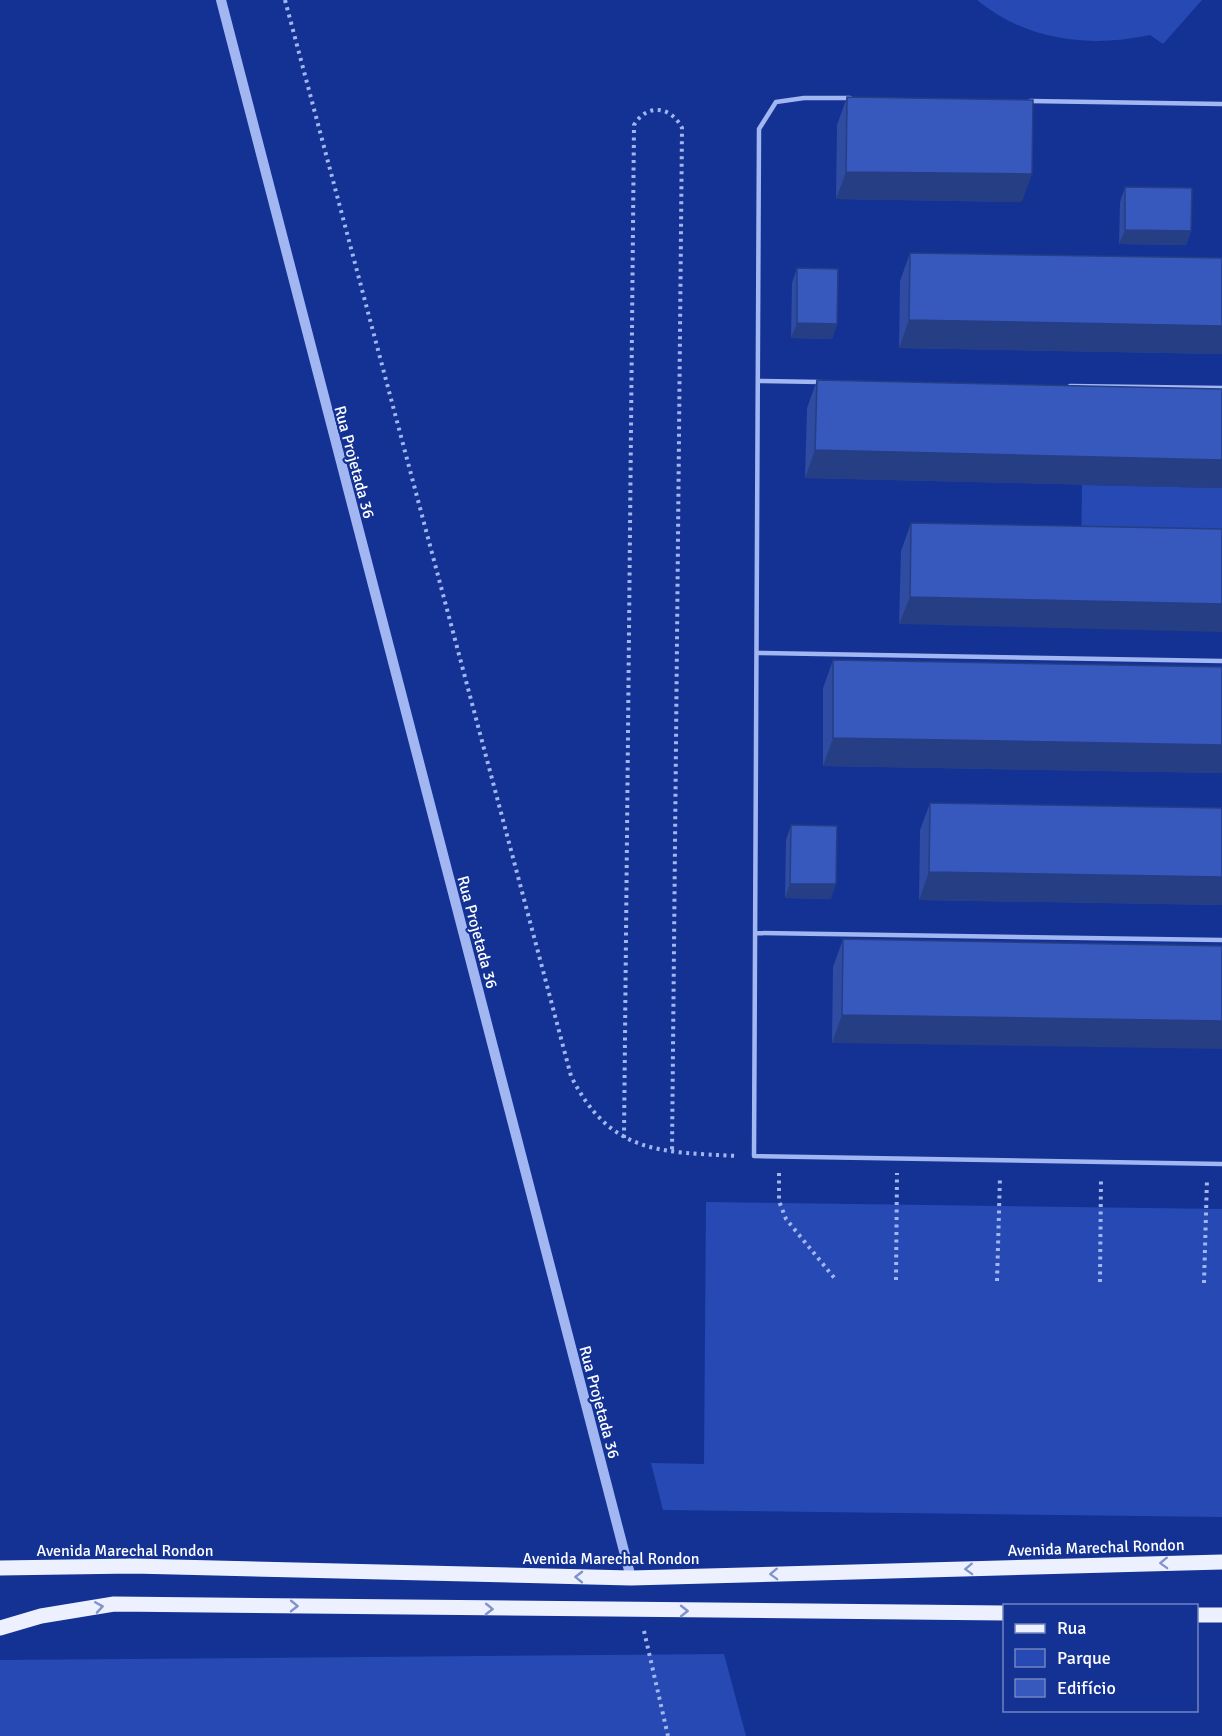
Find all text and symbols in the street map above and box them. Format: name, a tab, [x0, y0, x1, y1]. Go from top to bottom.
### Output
street label: Rua Projetada 36	[329, 404, 379, 521]
street label: Rua Projetada 36	[452, 874, 502, 991]
street label: Rua Projetada 36	[574, 1344, 624, 1461]
street label: Avenida Marechal Rondon	[1007, 1535, 1185, 1561]
street label: Avenida Marechal Rondon	[37, 1541, 213, 1561]
street label: Avenida Marechal Rondon	[523, 1549, 699, 1569]
one-way arrow	[1159, 1557, 1168, 1570]
one-way arrow	[964, 1562, 973, 1575]
one-way arrow	[769, 1568, 778, 1580]
one-way arrow	[574, 1571, 583, 1583]
one-way arrow	[289, 1600, 298, 1612]
one-way arrow	[94, 1601, 103, 1613]
one-way arrow	[484, 1602, 493, 1615]
legend	[1003, 1604, 1198, 1712]
one-way arrow	[679, 1605, 688, 1617]
text: Rua	[1057, 1617, 1086, 1639]
text: Parque	[1057, 1647, 1111, 1669]
text: Edifício	[1057, 1677, 1116, 1699]

